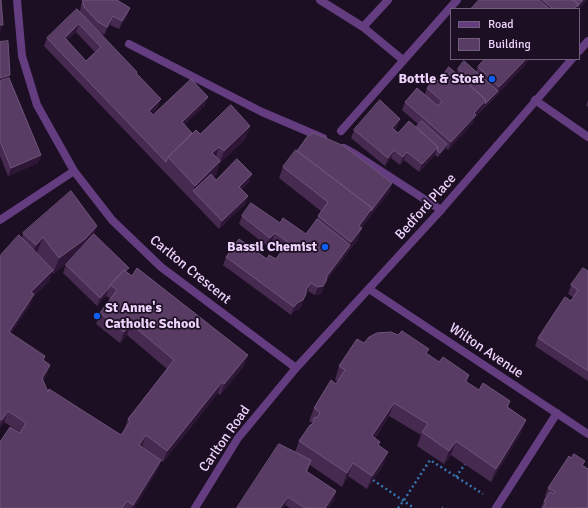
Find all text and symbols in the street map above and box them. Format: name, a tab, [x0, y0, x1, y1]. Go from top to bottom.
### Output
legend	[450, 8, 580, 60]
text: Road	[488, 17, 514, 32]
text: Building	[488, 37, 531, 52]
place label: Bottle & Stoat	[399, 71, 484, 87]
marker: Bottle & Stoat	[487, 74, 497, 84]
street label: Bedford Place	[392, 171, 460, 243]
street label: Carlton Crescent	[146, 232, 234, 308]
place label: Bassil Chemist	[227, 239, 317, 255]
marker: Bassil Chemist	[320, 242, 330, 252]
place label: St Anne's Catholic School	[105, 300, 200, 332]
marker: St Anne's Catholic School	[92, 311, 102, 321]
street label: Wilton Avenue	[446, 320, 526, 382]
street label: Carlton Road	[196, 403, 254, 475]

